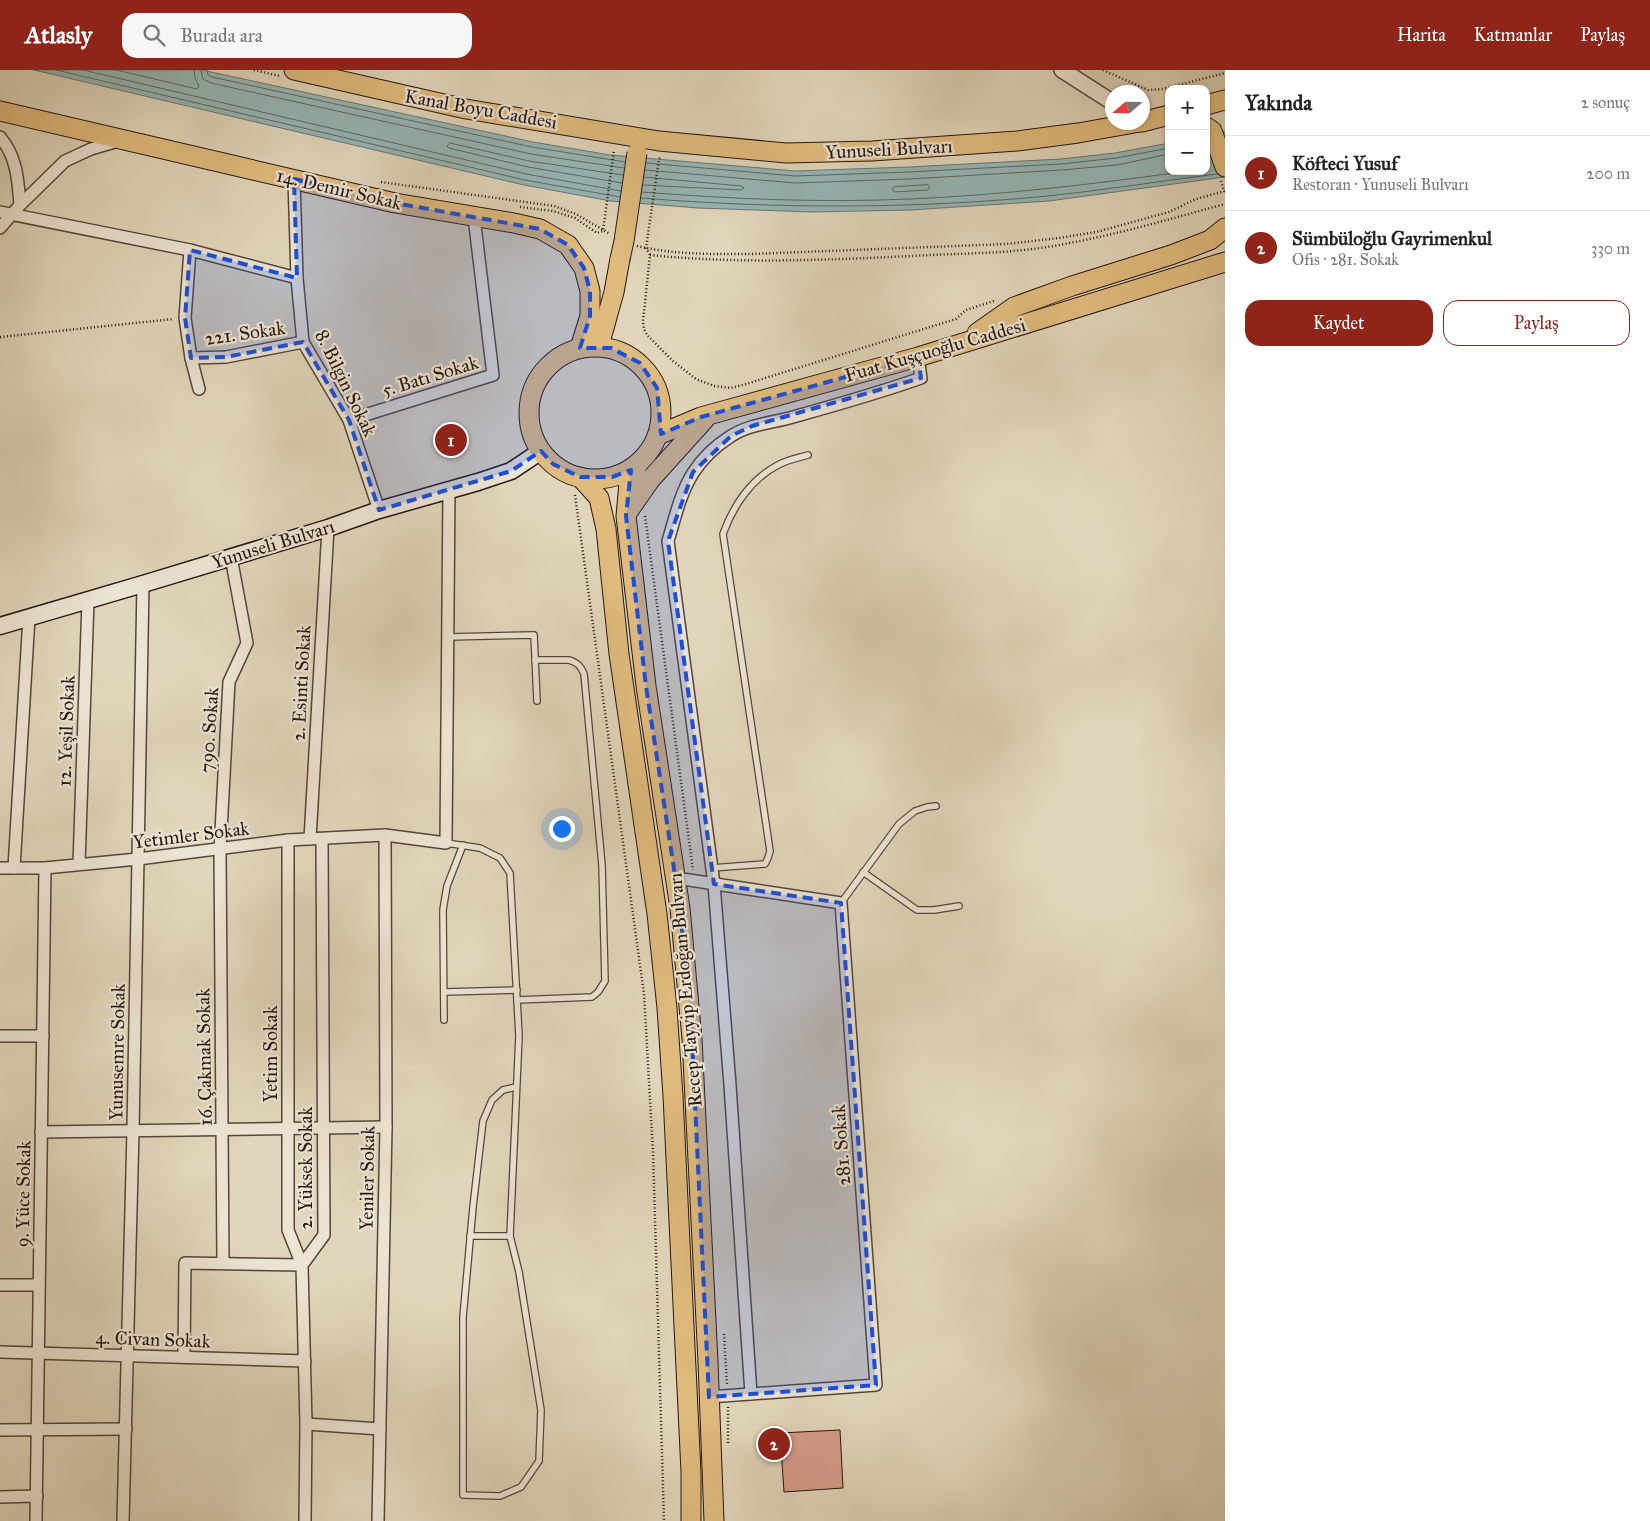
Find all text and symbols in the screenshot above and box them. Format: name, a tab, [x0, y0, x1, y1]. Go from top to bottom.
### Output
search box	[122, 13, 472, 58]
text: Atlasly	[25, 20, 92, 50]
icon: search	[140, 21, 168, 49]
text: Burada ara	[180, 24, 263, 47]
text: Harita	[1397, 24, 1446, 46]
text: Katmanlar	[1474, 24, 1552, 46]
text: Paylaş	[1580, 24, 1625, 46]
street label: Kanal Boyu Caddesi	[403, 84, 559, 134]
north arrow	[1105, 85, 1150, 130]
map controls	[1165, 85, 1210, 175]
button: +	[1165, 85, 1210, 130]
text: Yakında	[1245, 90, 1312, 116]
text: 2 sonuç	[1581, 93, 1630, 112]
button: −	[1165, 130, 1210, 175]
street label: Yunuseli Bulvarı	[825, 134, 953, 164]
text: Köfteci Yusuf	[1292, 152, 1398, 175]
street label: 14. Demir Sokak	[274, 163, 404, 215]
text: 1	[1258, 164, 1264, 183]
text: 200 m	[1587, 164, 1630, 183]
text: Restoran · Yunuseli Bulvarı	[1292, 175, 1469, 194]
text: Sümbüloğlu Gayrimenkul	[1292, 227, 1492, 250]
text: 2	[1257, 239, 1265, 258]
text: 330 m	[1591, 239, 1630, 258]
text: Ofis · 281. Sokak	[1292, 250, 1399, 269]
button: Kaydet	[1245, 300, 1433, 346]
button: Paylaş	[1443, 300, 1630, 346]
street label: Fuat Kuşçuoğlu Caddesi	[842, 313, 1029, 388]
street label: 221. Sokak	[204, 316, 287, 350]
street label: 8. Bilgin Sokak	[309, 326, 382, 441]
street label: 5. Batı Sokak	[379, 350, 481, 402]
pin: 1	[435, 421, 467, 459]
street label: Yunuseli Bulvarı	[209, 514, 337, 574]
street label: 2. Esinti Sokak	[286, 624, 316, 742]
street label: 12. Yeşil Sokak	[53, 675, 79, 787]
street label: 790. Sokak	[195, 686, 223, 774]
street label: Yetimler Sokak	[132, 816, 251, 854]
your location	[549, 816, 575, 842]
street label: Recep Tayyip Erdoğan Bulvarı	[663, 872, 708, 1108]
street label: Yunusemre Sokak	[104, 983, 130, 1121]
street label: 16. Çakmak Sokak	[191, 988, 217, 1126]
street label: Yetim Sokak	[259, 1005, 282, 1102]
street label: 281. Sokak	[827, 1104, 855, 1186]
street label: 2. Yüksek Sokak	[294, 1106, 317, 1229]
street label: Yeniler Sokak	[355, 1125, 379, 1231]
street label: 9. Yüce Sokak	[11, 1140, 35, 1248]
street label: 4. Civan Sokak	[95, 1326, 211, 1353]
pin: 2	[758, 1425, 790, 1463]

